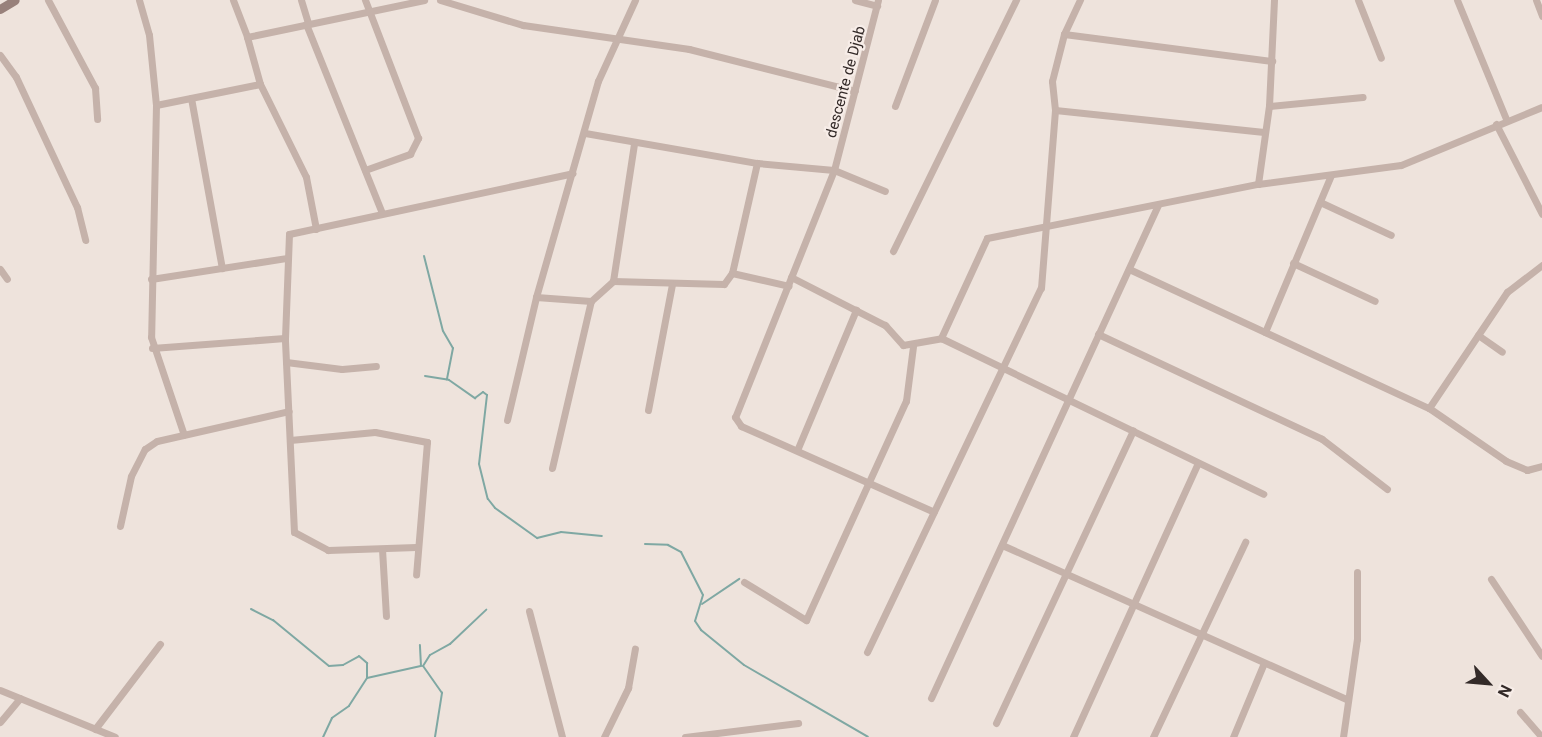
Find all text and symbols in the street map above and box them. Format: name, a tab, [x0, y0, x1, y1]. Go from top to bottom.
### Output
street label: descente de Djab	[822, 24, 870, 140]
north arrow	[1458, 653, 1518, 713]
text: N	[1494, 682, 1516, 700]

